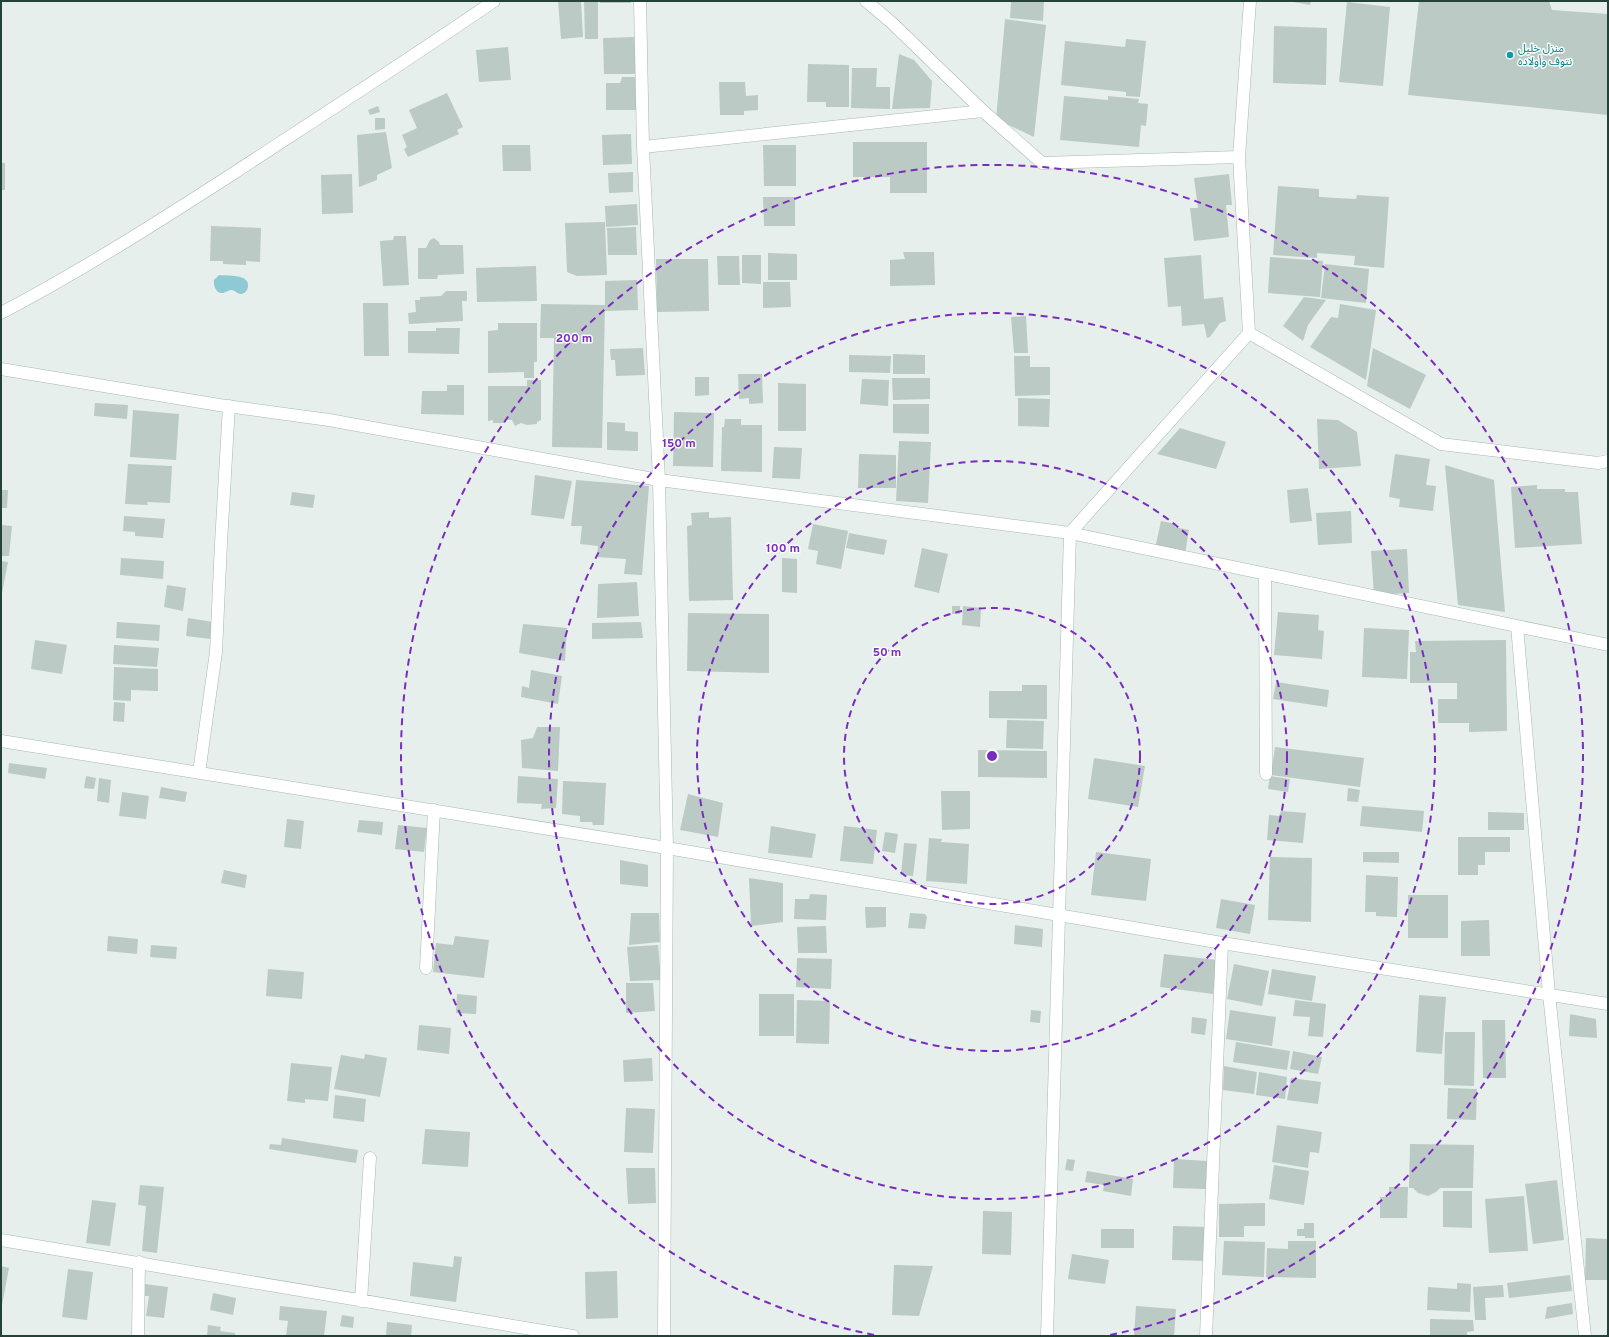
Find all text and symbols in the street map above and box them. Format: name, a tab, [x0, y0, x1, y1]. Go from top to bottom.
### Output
place label: منزل خليل نتوف وأولاده	[1518, 42, 1572, 69]
marker: منزل خليل نتوف وأولاده	[1505, 50, 1515, 60]
text: 200 m	[556, 331, 592, 347]
text: 150 m	[662, 436, 696, 452]
text: 100 m	[766, 541, 800, 557]
text: 50 m	[873, 645, 901, 661]
centre of rings	[985, 749, 999, 763]

